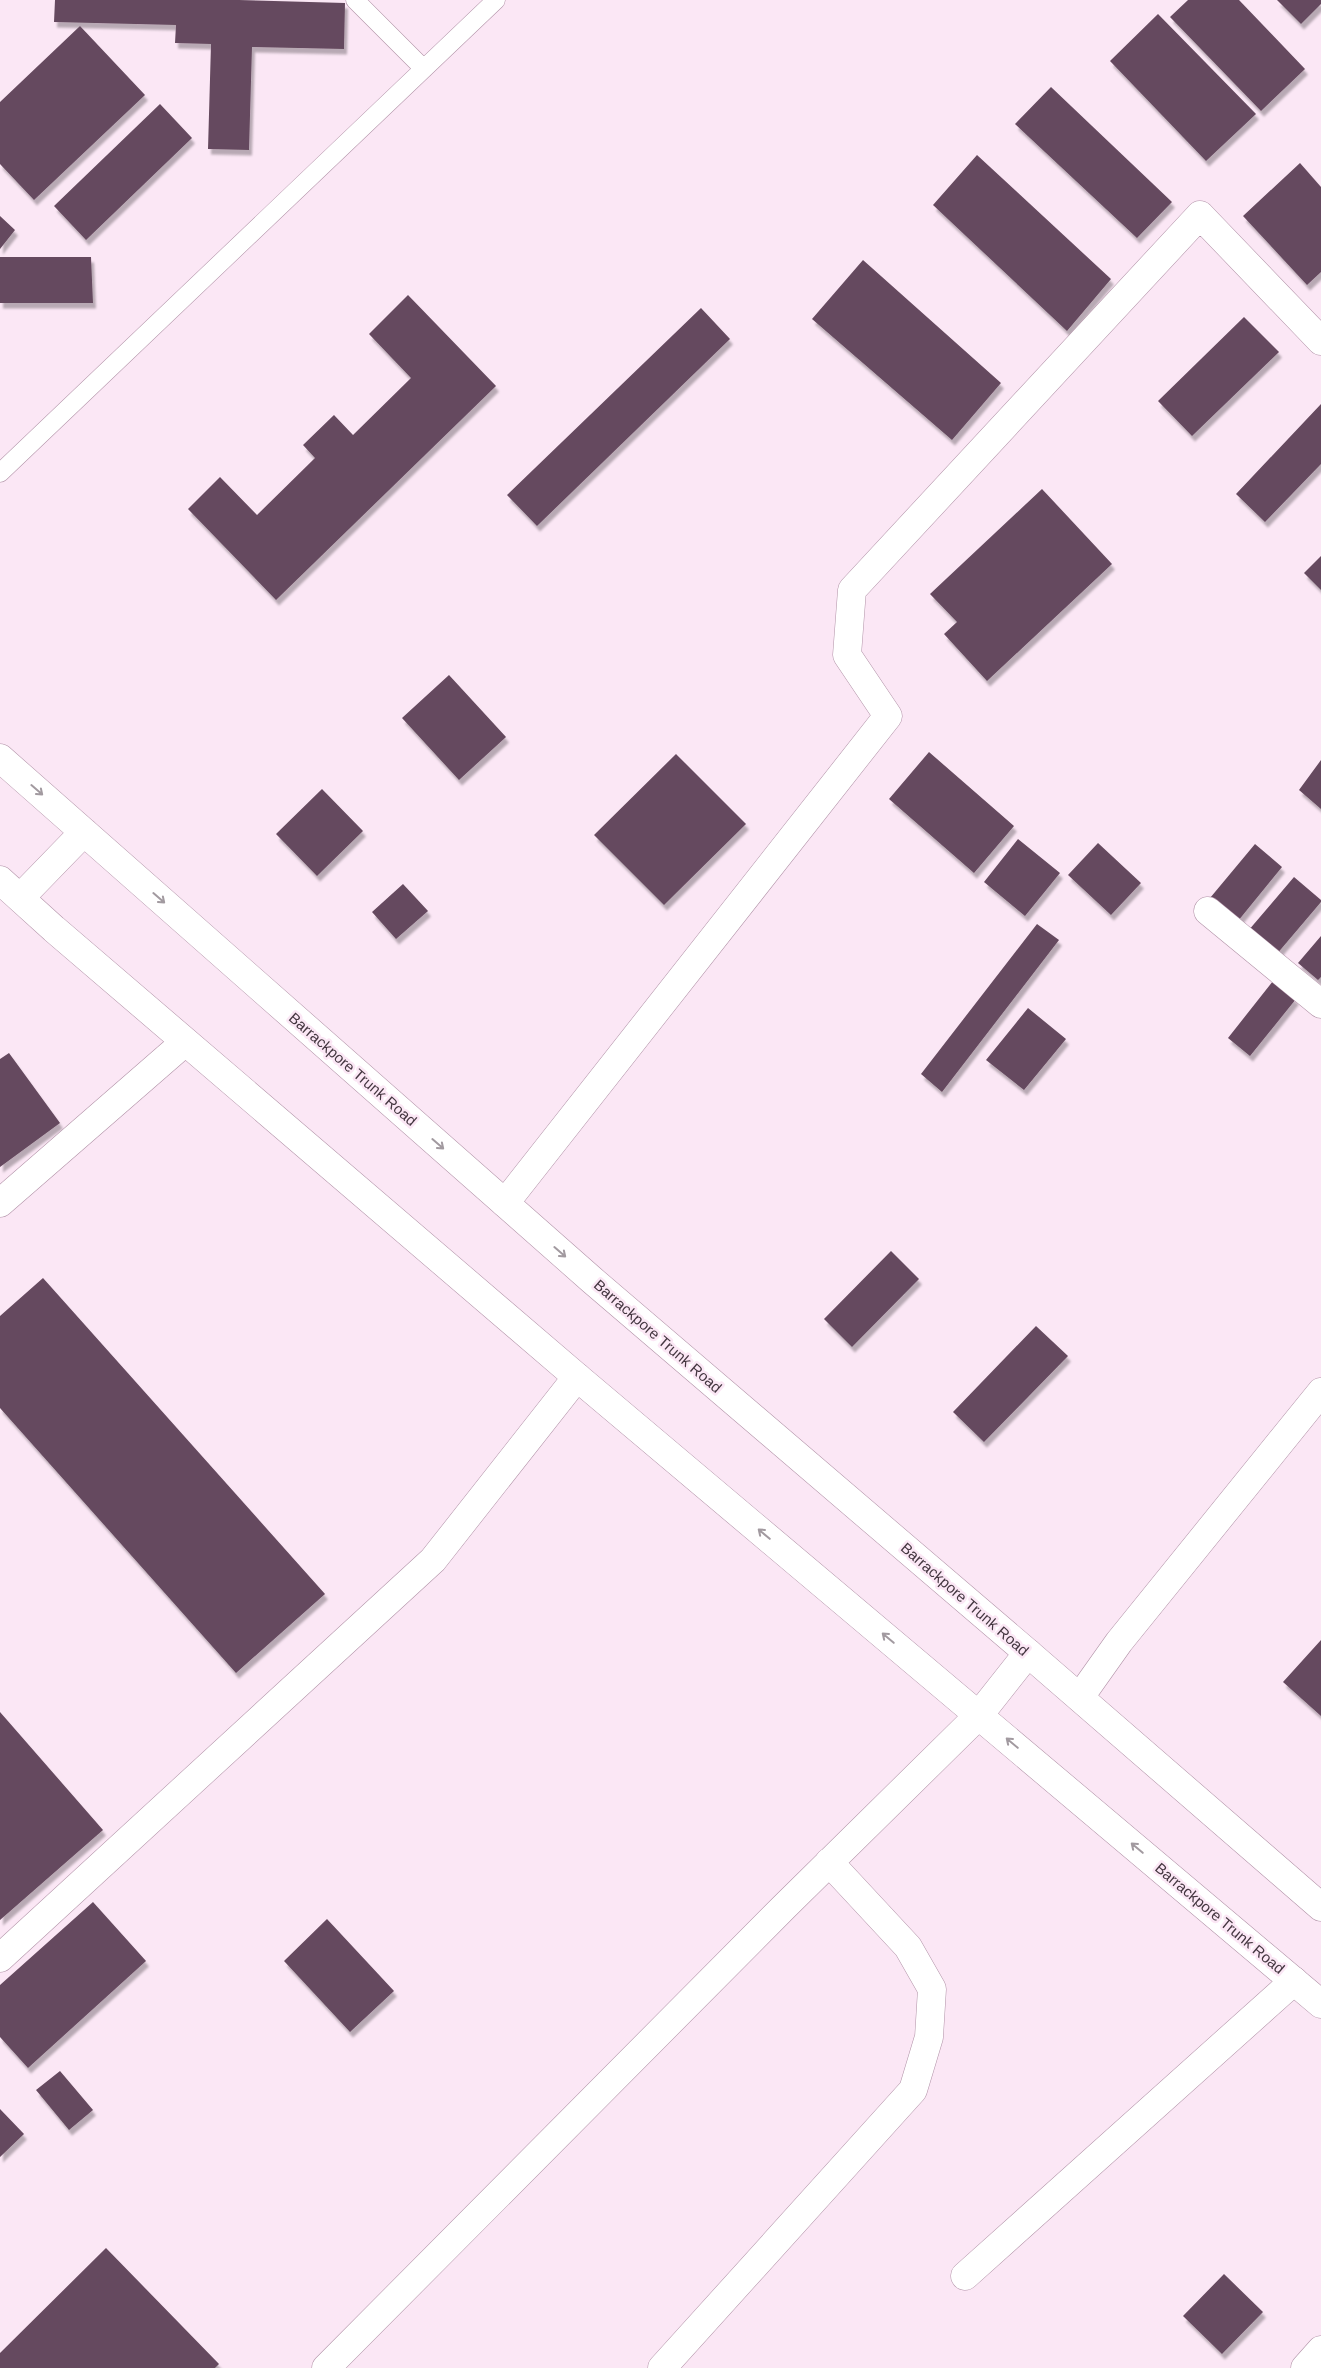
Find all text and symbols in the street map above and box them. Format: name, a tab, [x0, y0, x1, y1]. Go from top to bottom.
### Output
one-way arrow	[30, 785, 43, 796]
one-way arrow	[152, 892, 165, 904]
street label: Barrackpore Trunk Road	[286, 1009, 420, 1129]
one-way arrow	[432, 1138, 445, 1150]
one-way arrow	[553, 1246, 566, 1257]
street label: Barrackpore Trunk Road	[591, 1276, 725, 1396]
one-way arrow	[757, 1528, 770, 1539]
street label: Barrackpore Trunk Road	[898, 1539, 1032, 1659]
one-way arrow	[882, 1633, 895, 1644]
one-way arrow	[1006, 1737, 1019, 1749]
one-way arrow	[1130, 1842, 1143, 1854]
street label: Barrackpore Trunk Road	[1152, 1859, 1288, 1977]

